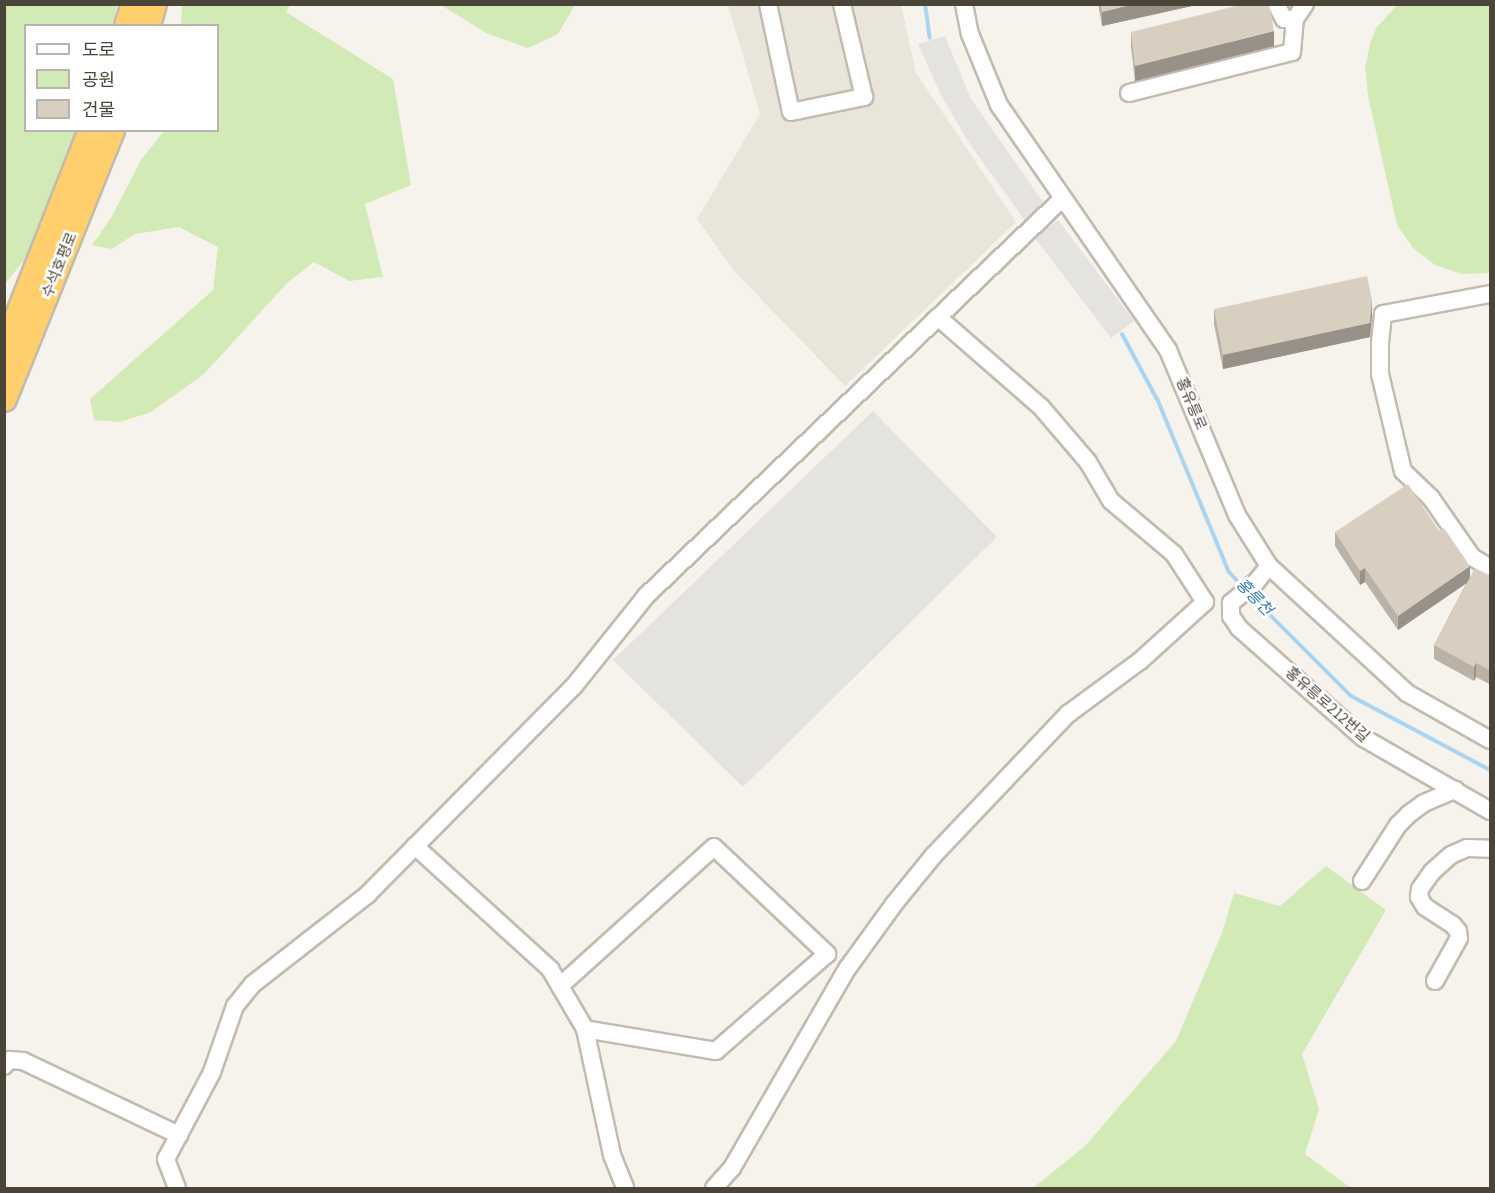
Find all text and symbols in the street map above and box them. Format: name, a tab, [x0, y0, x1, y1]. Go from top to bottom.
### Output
legend	[24, 24, 219, 132]
text: 도로	[82, 38, 115, 63]
text: 공원	[82, 68, 115, 93]
text: 건물	[82, 98, 115, 123]
street label: 수석호평로	[39, 230, 81, 300]
street label: 홍유릉로	[1172, 375, 1210, 433]
water label: 홍릉천	[1232, 574, 1276, 620]
street label: 홍유릉로212번길	[1281, 664, 1373, 746]

